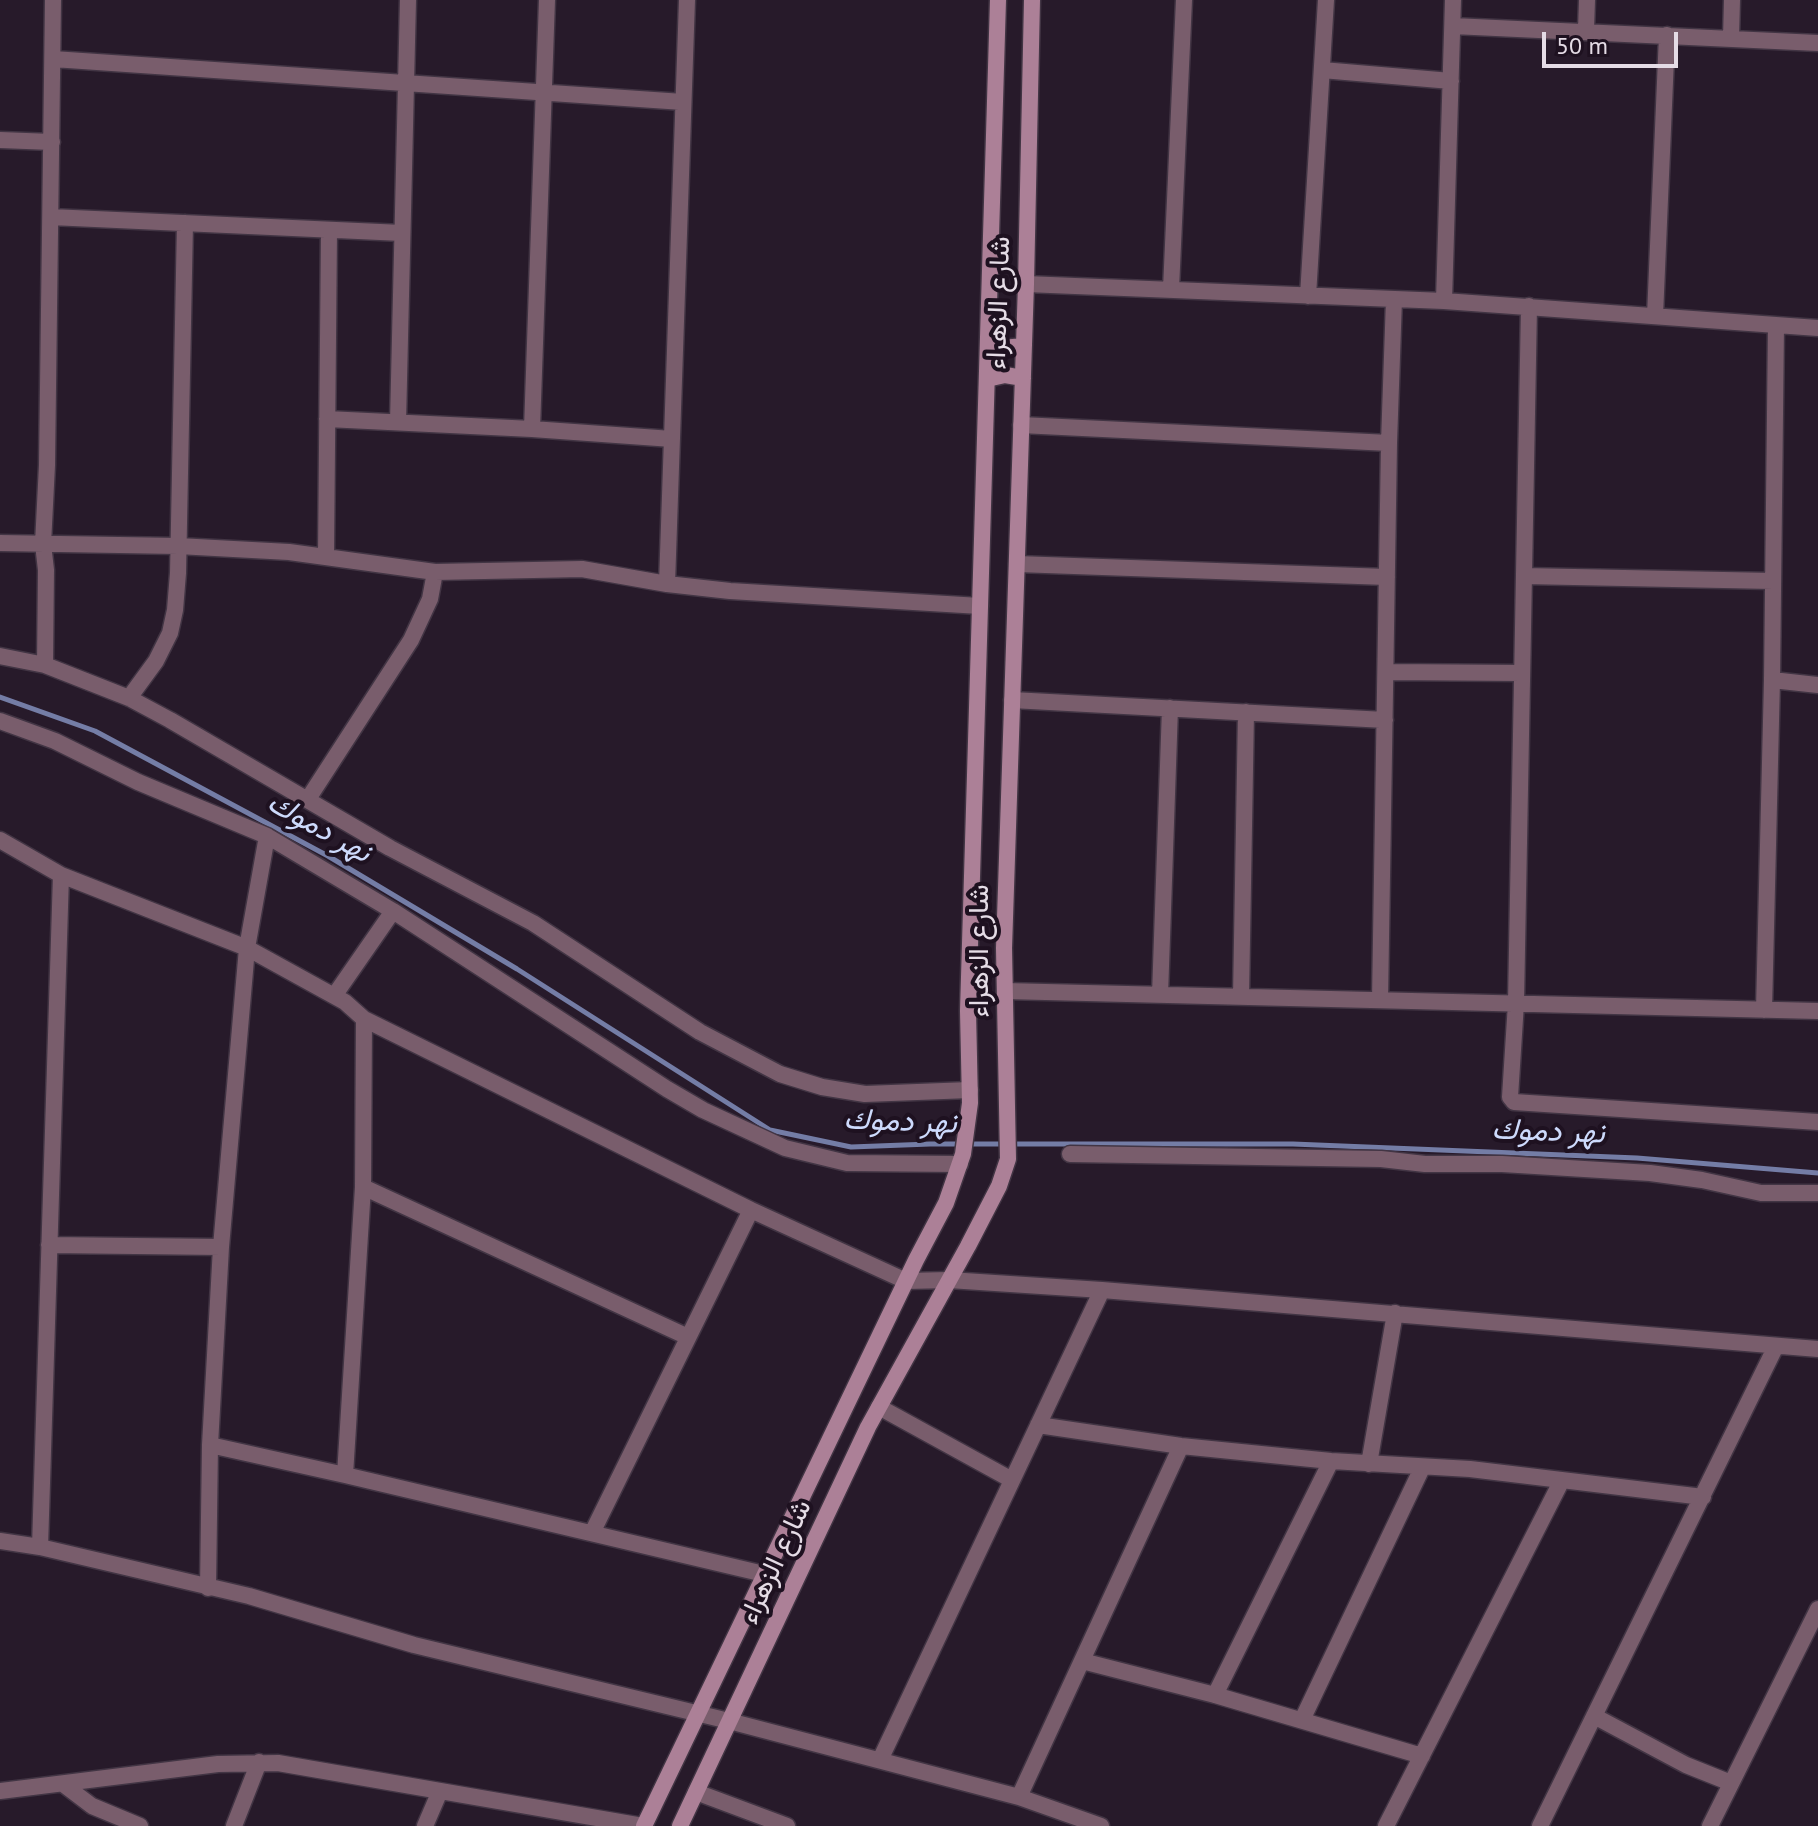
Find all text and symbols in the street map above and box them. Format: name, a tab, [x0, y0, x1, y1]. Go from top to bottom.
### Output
scale bar	[1546, 16, 1682, 66]
text: 50 m	[1556, 30, 1608, 61]
street label: شارع الزهراء	[980, 236, 1018, 370]
water label: نهر دموك	[261, 785, 377, 871]
street label: شارع الزهراء	[963, 884, 997, 1018]
water label: نهر دموك	[843, 1102, 957, 1142]
water label: نهر دموك	[1491, 1112, 1605, 1152]
street label: شارع الزهراء	[733, 1495, 819, 1629]

